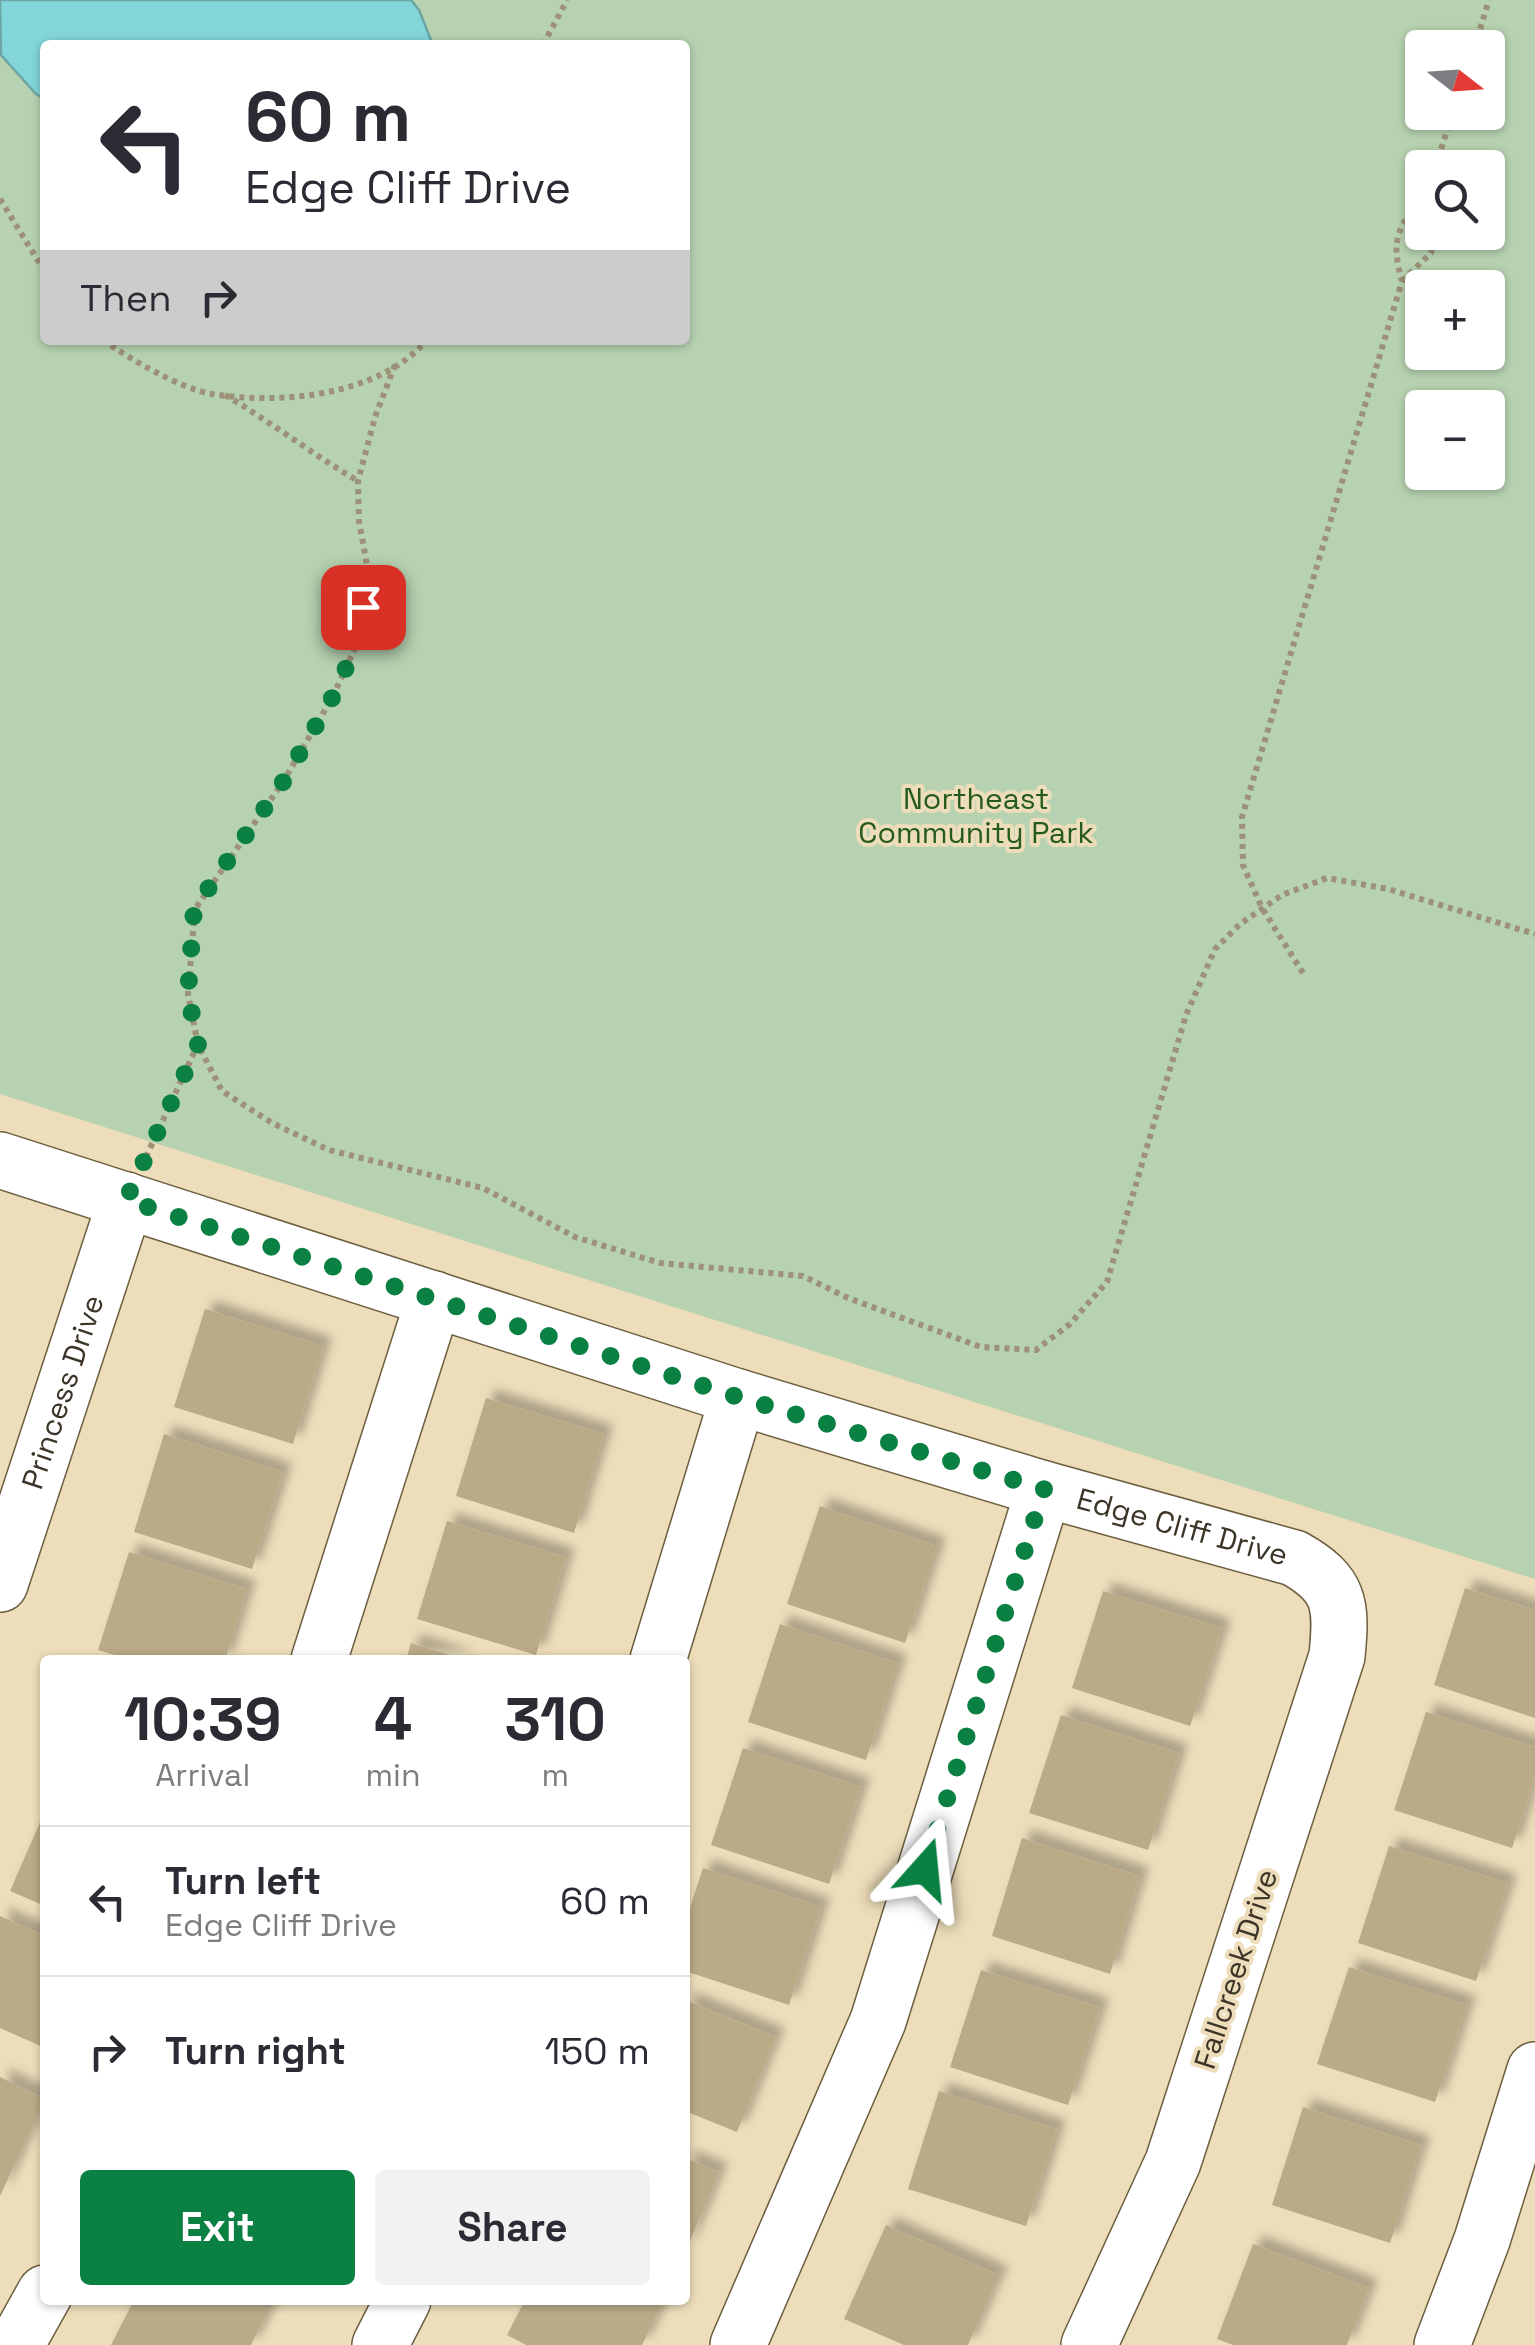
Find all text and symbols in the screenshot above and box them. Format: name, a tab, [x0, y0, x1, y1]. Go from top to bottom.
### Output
north arrow	[1405, 30, 1505, 130]
map controls	[1405, 30, 1505, 490]
text: 60 m	[245, 72, 411, 161]
icon: left	[80, 80, 210, 210]
button: search	[1405, 150, 1505, 250]
text: Edge Cliff Drive	[245, 159, 571, 216]
icon: right	[191, 270, 246, 325]
button: +	[1405, 270, 1505, 370]
text: Then	[80, 274, 171, 322]
button: −	[1405, 390, 1505, 490]
pin	[321, 565, 406, 650]
icon: arrive	[336, 580, 391, 635]
park label: Northeast Community Park	[858, 779, 1094, 852]
street label: Princess Drive	[12, 1290, 113, 1494]
street label: Edge Cliff Drive	[1072, 1479, 1292, 1574]
text: 10:39	[124, 1681, 281, 1758]
text: 4	[374, 1681, 412, 1758]
text: 310	[505, 1681, 606, 1758]
text: Arrival	[155, 1755, 250, 1795]
text: min	[366, 1755, 421, 1795]
text: m	[541, 1755, 569, 1795]
position arrow	[873, 1817, 977, 1921]
text: Turn left	[165, 1857, 321, 1905]
street label: Fallcreek Drive	[1185, 1864, 1286, 2074]
icon: left	[80, 1874, 135, 1929]
text: 60 m	[560, 1877, 650, 1925]
text: Edge Cliff Drive	[165, 1905, 397, 1945]
icon: right	[80, 2024, 135, 2079]
text: Turn right	[165, 2027, 346, 2075]
text: 150 m	[545, 2027, 650, 2075]
button: Exit	[80, 2170, 355, 2285]
button: Share	[375, 2170, 650, 2285]

